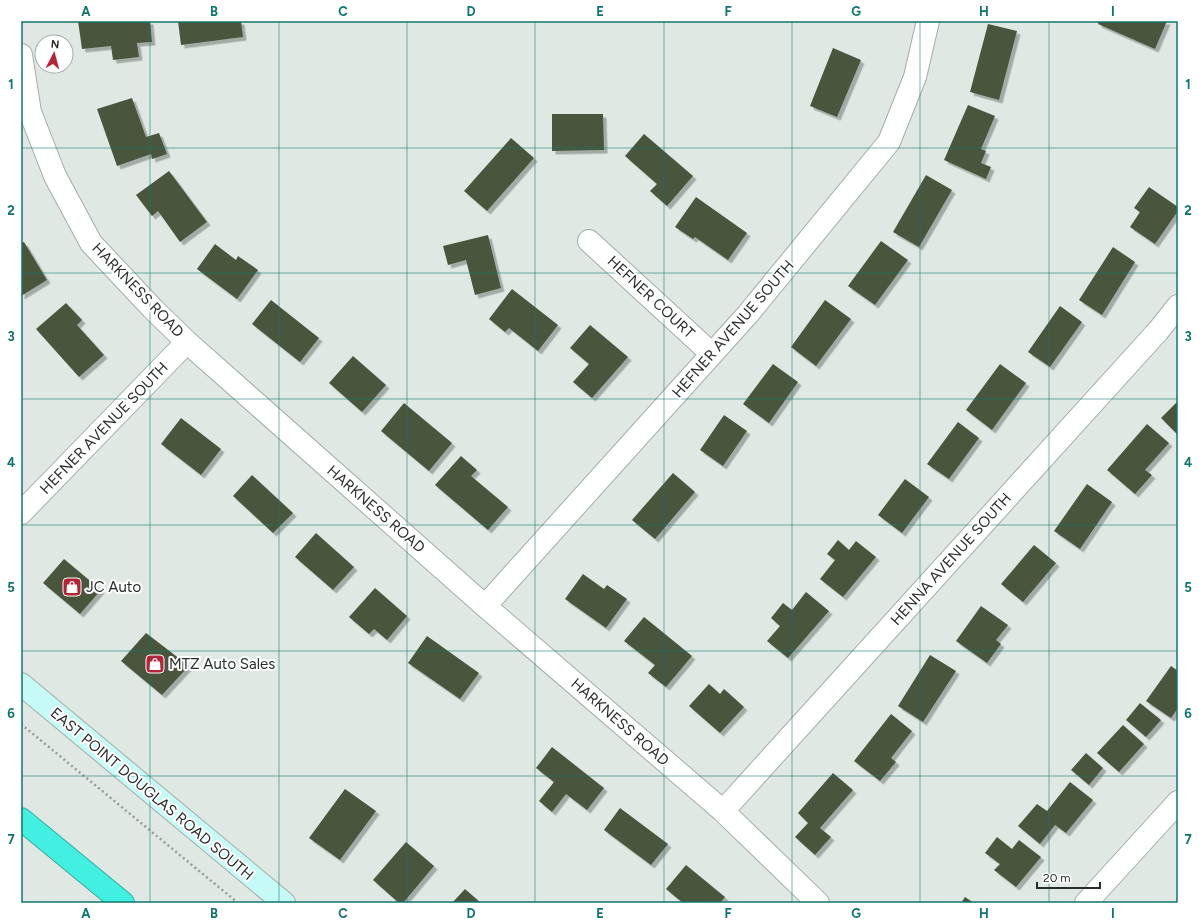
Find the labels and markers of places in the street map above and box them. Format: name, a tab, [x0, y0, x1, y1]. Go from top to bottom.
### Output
shop icon: JC Auto	[61, 576, 83, 598]
place label: JC Auto	[86, 578, 141, 596]
shop icon: MTZ Auto Sales	[144, 653, 166, 675]
place label: MTZ Auto Sales	[169, 655, 275, 673]

